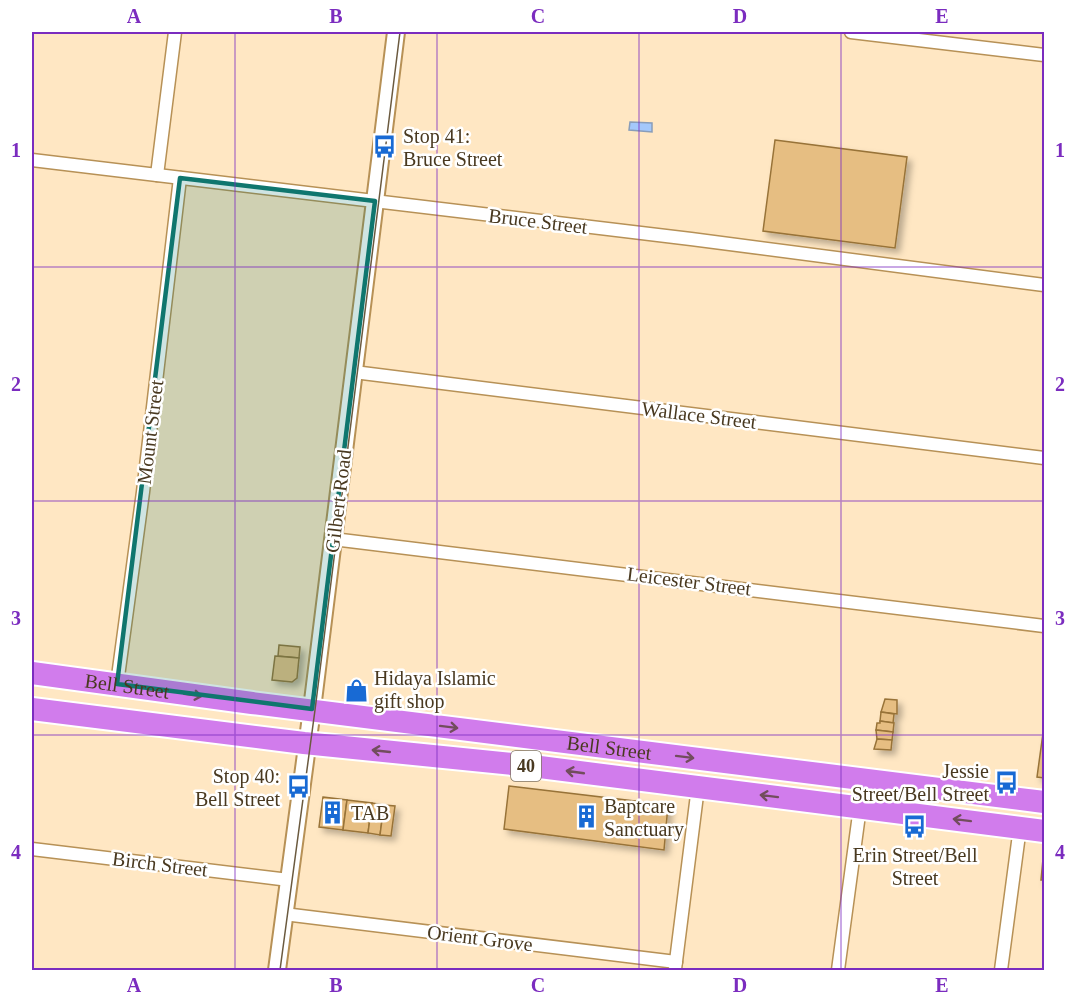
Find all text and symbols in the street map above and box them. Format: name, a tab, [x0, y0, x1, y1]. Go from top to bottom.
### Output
text: A	[127, 5, 142, 27]
text: B	[329, 5, 343, 27]
text: C	[531, 5, 545, 27]
text: D	[733, 5, 747, 27]
text: E	[935, 5, 949, 27]
place label: Stop 41: Bruce Street	[403, 125, 503, 170]
bus stop icon: Stop 41: Bruce Street	[372, 134, 398, 160]
text: 1	[11, 139, 21, 161]
text: 1	[1055, 139, 1065, 161]
street label: Bruce Street	[487, 204, 589, 238]
text: 2	[11, 373, 21, 395]
text: 2	[1055, 373, 1065, 395]
street label: Mount Street	[133, 378, 167, 485]
street label: Wallace Street	[640, 397, 758, 433]
street label: Gilbert Road	[321, 448, 355, 554]
street label: Leicester Street	[626, 562, 753, 600]
text: 3	[11, 607, 21, 629]
text: 3	[1055, 607, 1065, 629]
place label: Hidaya Islamic gift shop	[374, 667, 496, 713]
street label: Bell Street	[83, 669, 171, 703]
shop icon: Hidaya Islamic gift shop	[343, 677, 369, 703]
one-way arrow	[183, 690, 203, 701]
one-way arrow	[439, 721, 459, 732]
street label: Bell Street	[566, 731, 653, 764]
one-way arrow	[372, 745, 392, 756]
road number: 40	[511, 751, 541, 781]
one-way arrow	[674, 751, 694, 762]
place label: Jessie Street/Bell Street	[852, 760, 989, 805]
place label: Stop 40: Bell Street	[195, 765, 280, 810]
one-way arrow	[566, 767, 586, 778]
bus stop icon: Jessie Street/Bell Street	[994, 769, 1020, 795]
bus stop icon: Stop 40: Bell Street	[285, 774, 311, 800]
one-way arrow	[759, 790, 779, 801]
place label: Baptcare Sanctuary	[604, 795, 684, 841]
building icon: TAB	[320, 800, 346, 826]
place label: TAB	[351, 802, 389, 824]
building icon: Baptcare Sanctuary	[573, 804, 599, 830]
bus stop icon: Erin Street/Bell Street	[902, 814, 928, 840]
one-way arrow	[953, 814, 973, 825]
text: 4	[11, 841, 21, 863]
text: 4	[1055, 841, 1065, 863]
place label: Erin Street/Bell Street	[853, 844, 978, 889]
street label: Birch Street	[111, 847, 209, 881]
street label: Orient Grove	[426, 921, 534, 955]
text: A	[127, 974, 142, 996]
text: B	[329, 974, 343, 996]
text: C	[531, 974, 545, 996]
text: D	[733, 974, 747, 996]
text: E	[935, 974, 949, 996]

